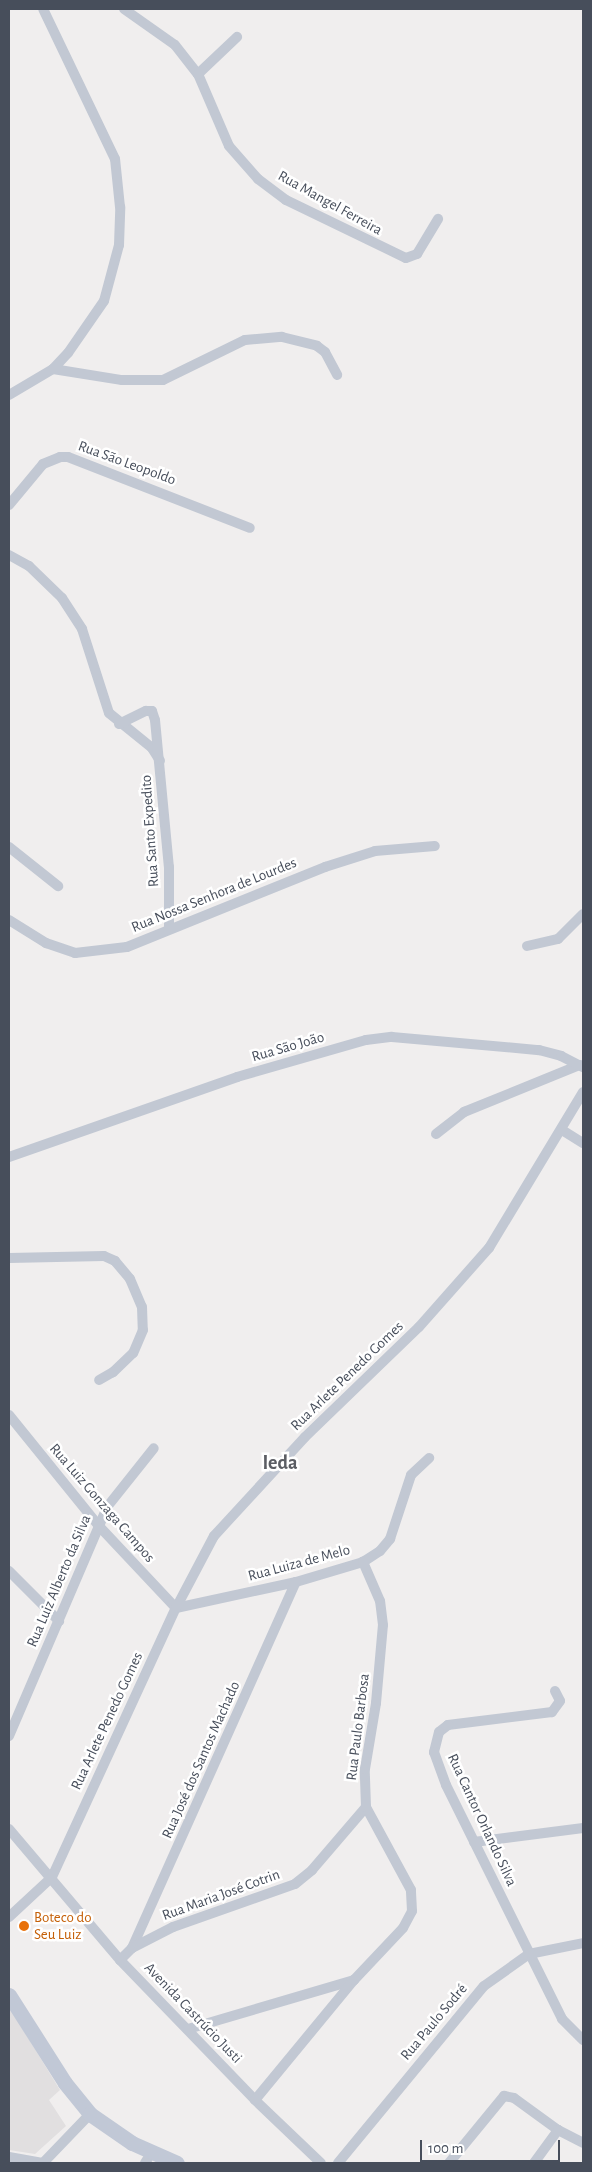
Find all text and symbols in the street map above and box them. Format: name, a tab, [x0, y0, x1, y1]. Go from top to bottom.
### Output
street label: Rua Mangel Ferreira	[275, 167, 385, 239]
street label: Rua São Leopoldo	[76, 437, 178, 489]
street label: Rua Santo Expedito	[137, 774, 163, 888]
street label: Rua Nossa Senhora de Lourdes	[129, 854, 299, 936]
street label: Rua São João	[250, 1028, 326, 1066]
street label: Rua Arlete Penedo Gomes	[287, 1318, 407, 1434]
street label: Rua Luiz Gonzaga Campos	[45, 1440, 159, 1566]
district label: Ieda	[262, 1451, 298, 1475]
street label: Rua Luiz Alberto da Silva	[23, 1512, 95, 1650]
street label: Rua Luiza de Melo	[246, 1541, 352, 1585]
street label: Rua Arlete Penedo Gomes	[67, 1649, 147, 1793]
street label: Rua Paulo Barbosa	[342, 1672, 374, 1782]
street label: Rua José dos Santos Machado	[158, 1679, 244, 1841]
street label: Rua Cantor Orlando Silva	[443, 1751, 521, 1889]
street label: Rua Maria José Cotrin	[160, 1865, 282, 1925]
place label: Boteco do Seu Luiz	[34, 1908, 92, 1943]
marker: Boteco do Seu Luiz	[18, 1920, 30, 1932]
street label: Avenida Castrúcio Justi	[140, 1959, 246, 2067]
street label: Rua Paulo Sodré	[397, 1980, 471, 2064]
scale bar	[422, 2130, 562, 2162]
text: 100 m	[428, 2141, 463, 2156]

